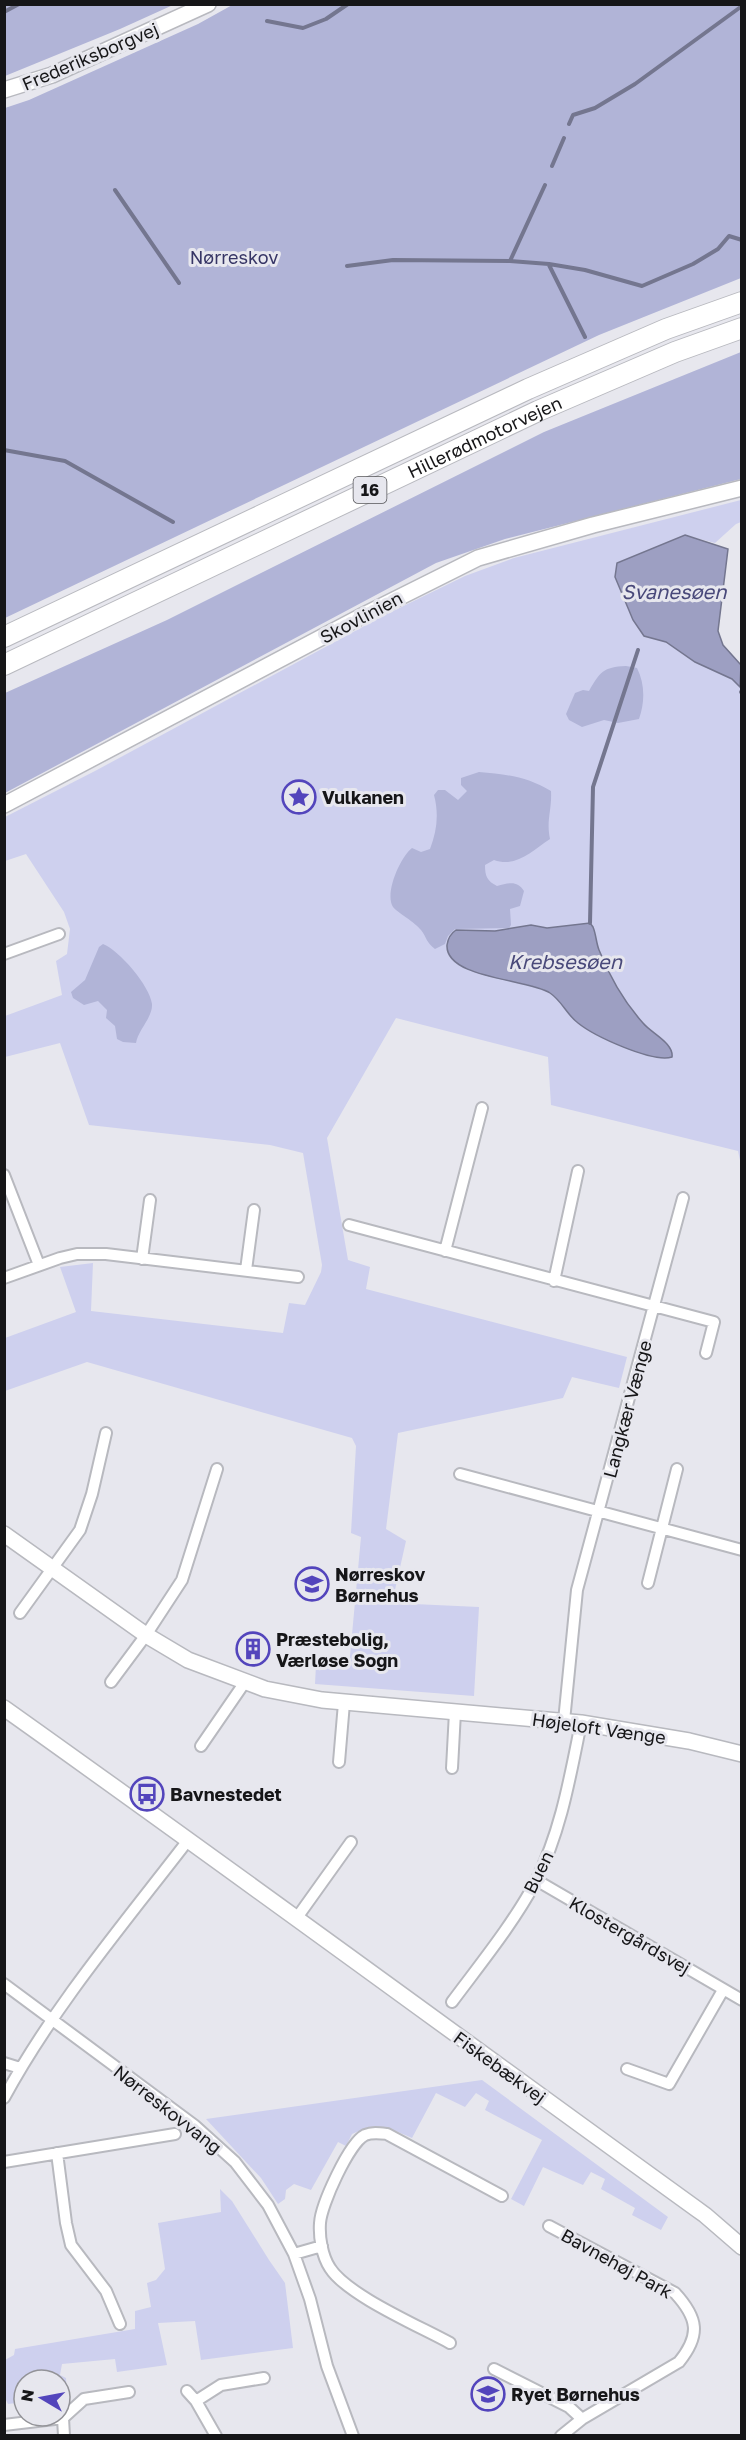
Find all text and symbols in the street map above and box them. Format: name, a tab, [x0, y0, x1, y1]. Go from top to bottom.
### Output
street label: Frederiksborgvej	[19, 17, 161, 95]
park label: Nørreskov	[190, 246, 278, 268]
street label: Hillerødmotorvejen	[404, 391, 565, 482]
road number: 16	[354, 477, 386, 503]
water label: Svanesøen	[622, 579, 727, 603]
street label: Skovlinien	[316, 586, 406, 648]
place icon: Vulkanen	[281, 779, 317, 815]
place label: Vulkanen	[322, 786, 404, 808]
water label: Krebsesøen	[508, 949, 623, 973]
street label: Langkær Vænge	[598, 1338, 656, 1480]
place label: Nørreskov Børnehus	[335, 1563, 425, 1606]
school or university icon: Nørreskov Børnehus	[294, 1566, 330, 1602]
place label: Præstebolig, Værløse Sogn	[276, 1628, 398, 1671]
building icon: Præstebolig, Værløse Sogn	[235, 1631, 271, 1667]
street label: Højeloft Vænge	[531, 1708, 667, 1748]
bus stop icon: Bavnestedet	[129, 1776, 165, 1812]
place label: Bavnestedet	[170, 1783, 282, 1805]
street label: Buen	[518, 1847, 558, 1897]
street label: Klostergårdsvej	[565, 1891, 695, 1979]
street label: Fiskebækvej	[450, 2026, 550, 2108]
street label: Nørreskovvang	[110, 2060, 226, 2158]
street label: Bavnehøj Park	[558, 2223, 676, 2303]
north arrow	[12, 2368, 72, 2428]
school or university icon: Ryet Børnehus	[470, 2376, 506, 2412]
place label: Ryet Børnehus	[511, 2383, 640, 2405]
text: N	[16, 2388, 38, 2403]

